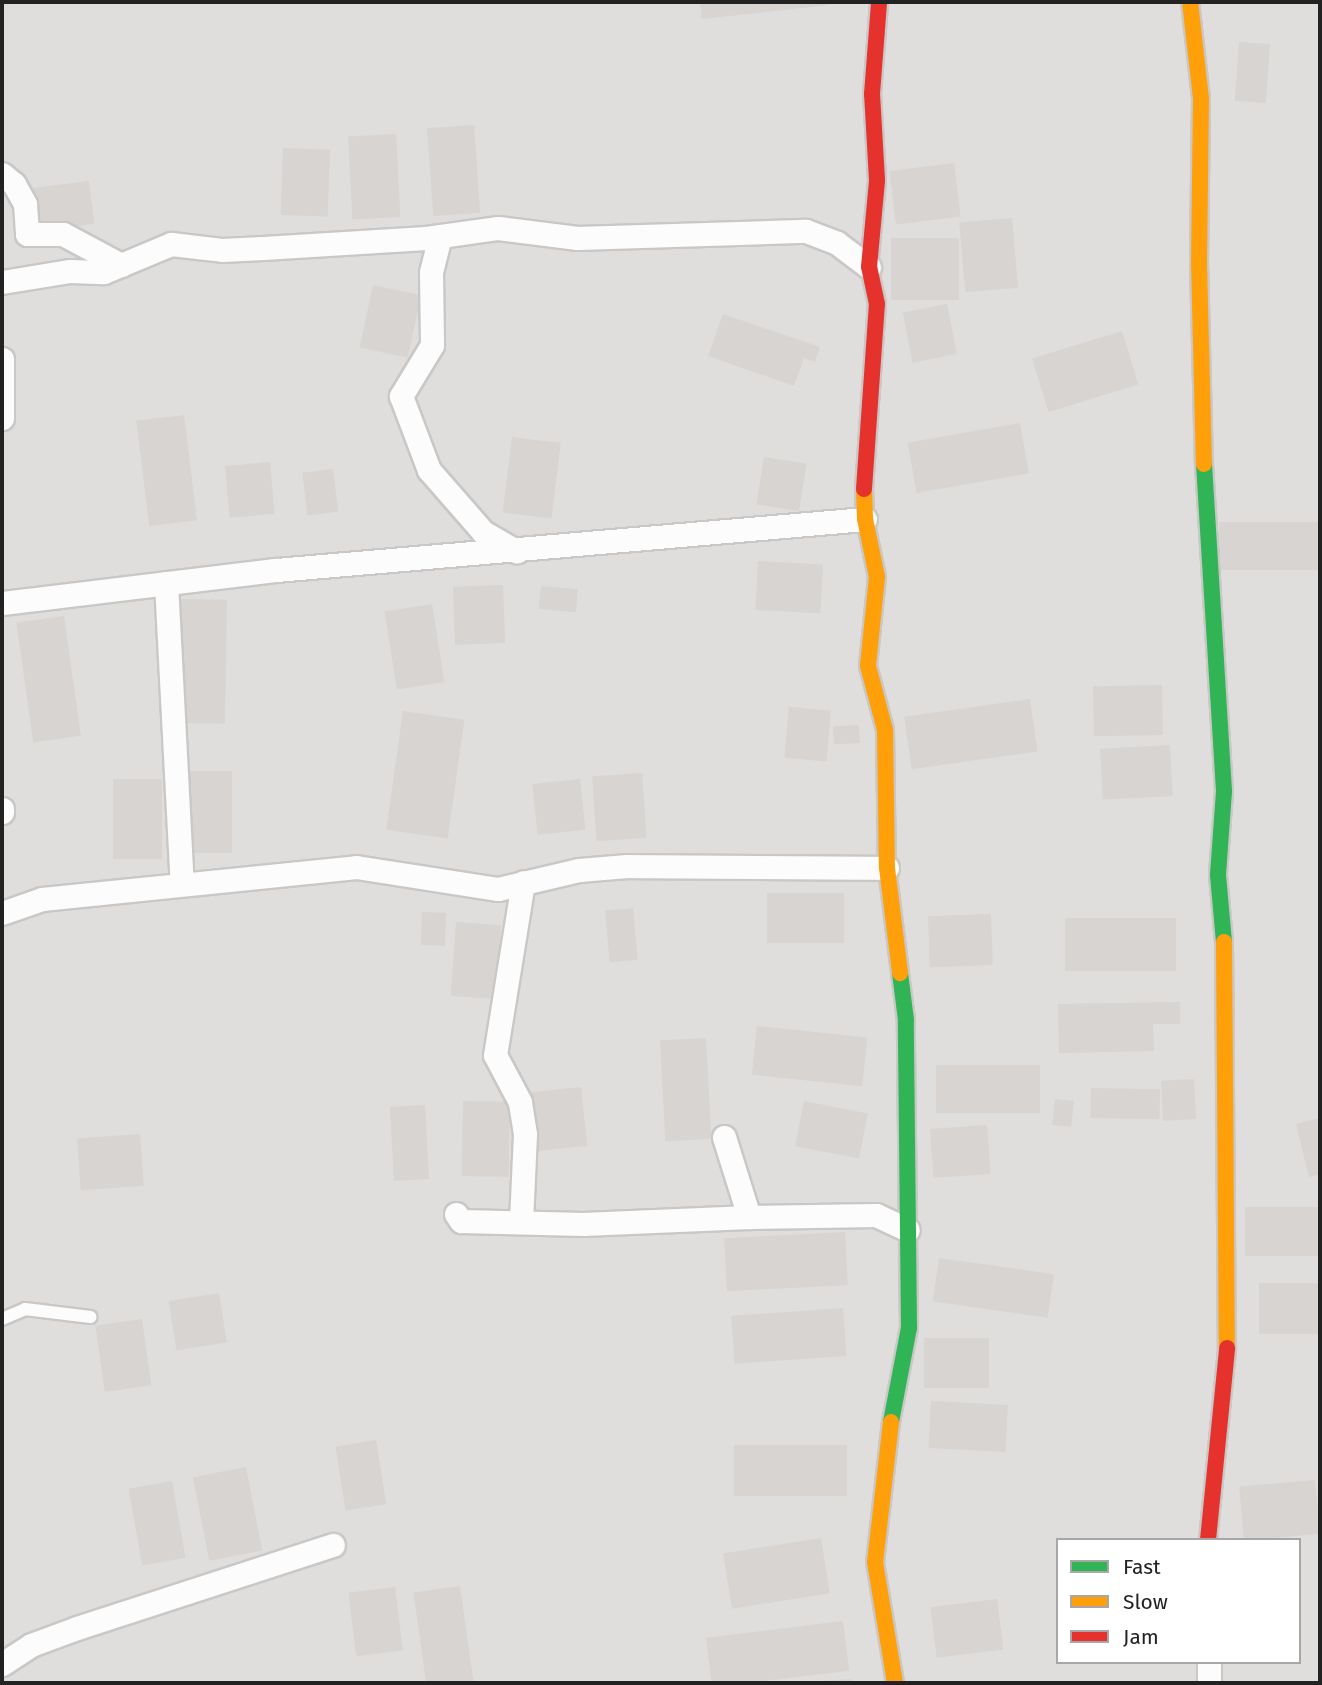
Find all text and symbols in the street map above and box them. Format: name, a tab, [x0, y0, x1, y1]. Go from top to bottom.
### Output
legend	[1056, 1538, 1301, 1664]
text: Fast	[1123, 1554, 1161, 1580]
text: Slow	[1123, 1589, 1168, 1615]
text: Jam	[1123, 1624, 1159, 1650]

